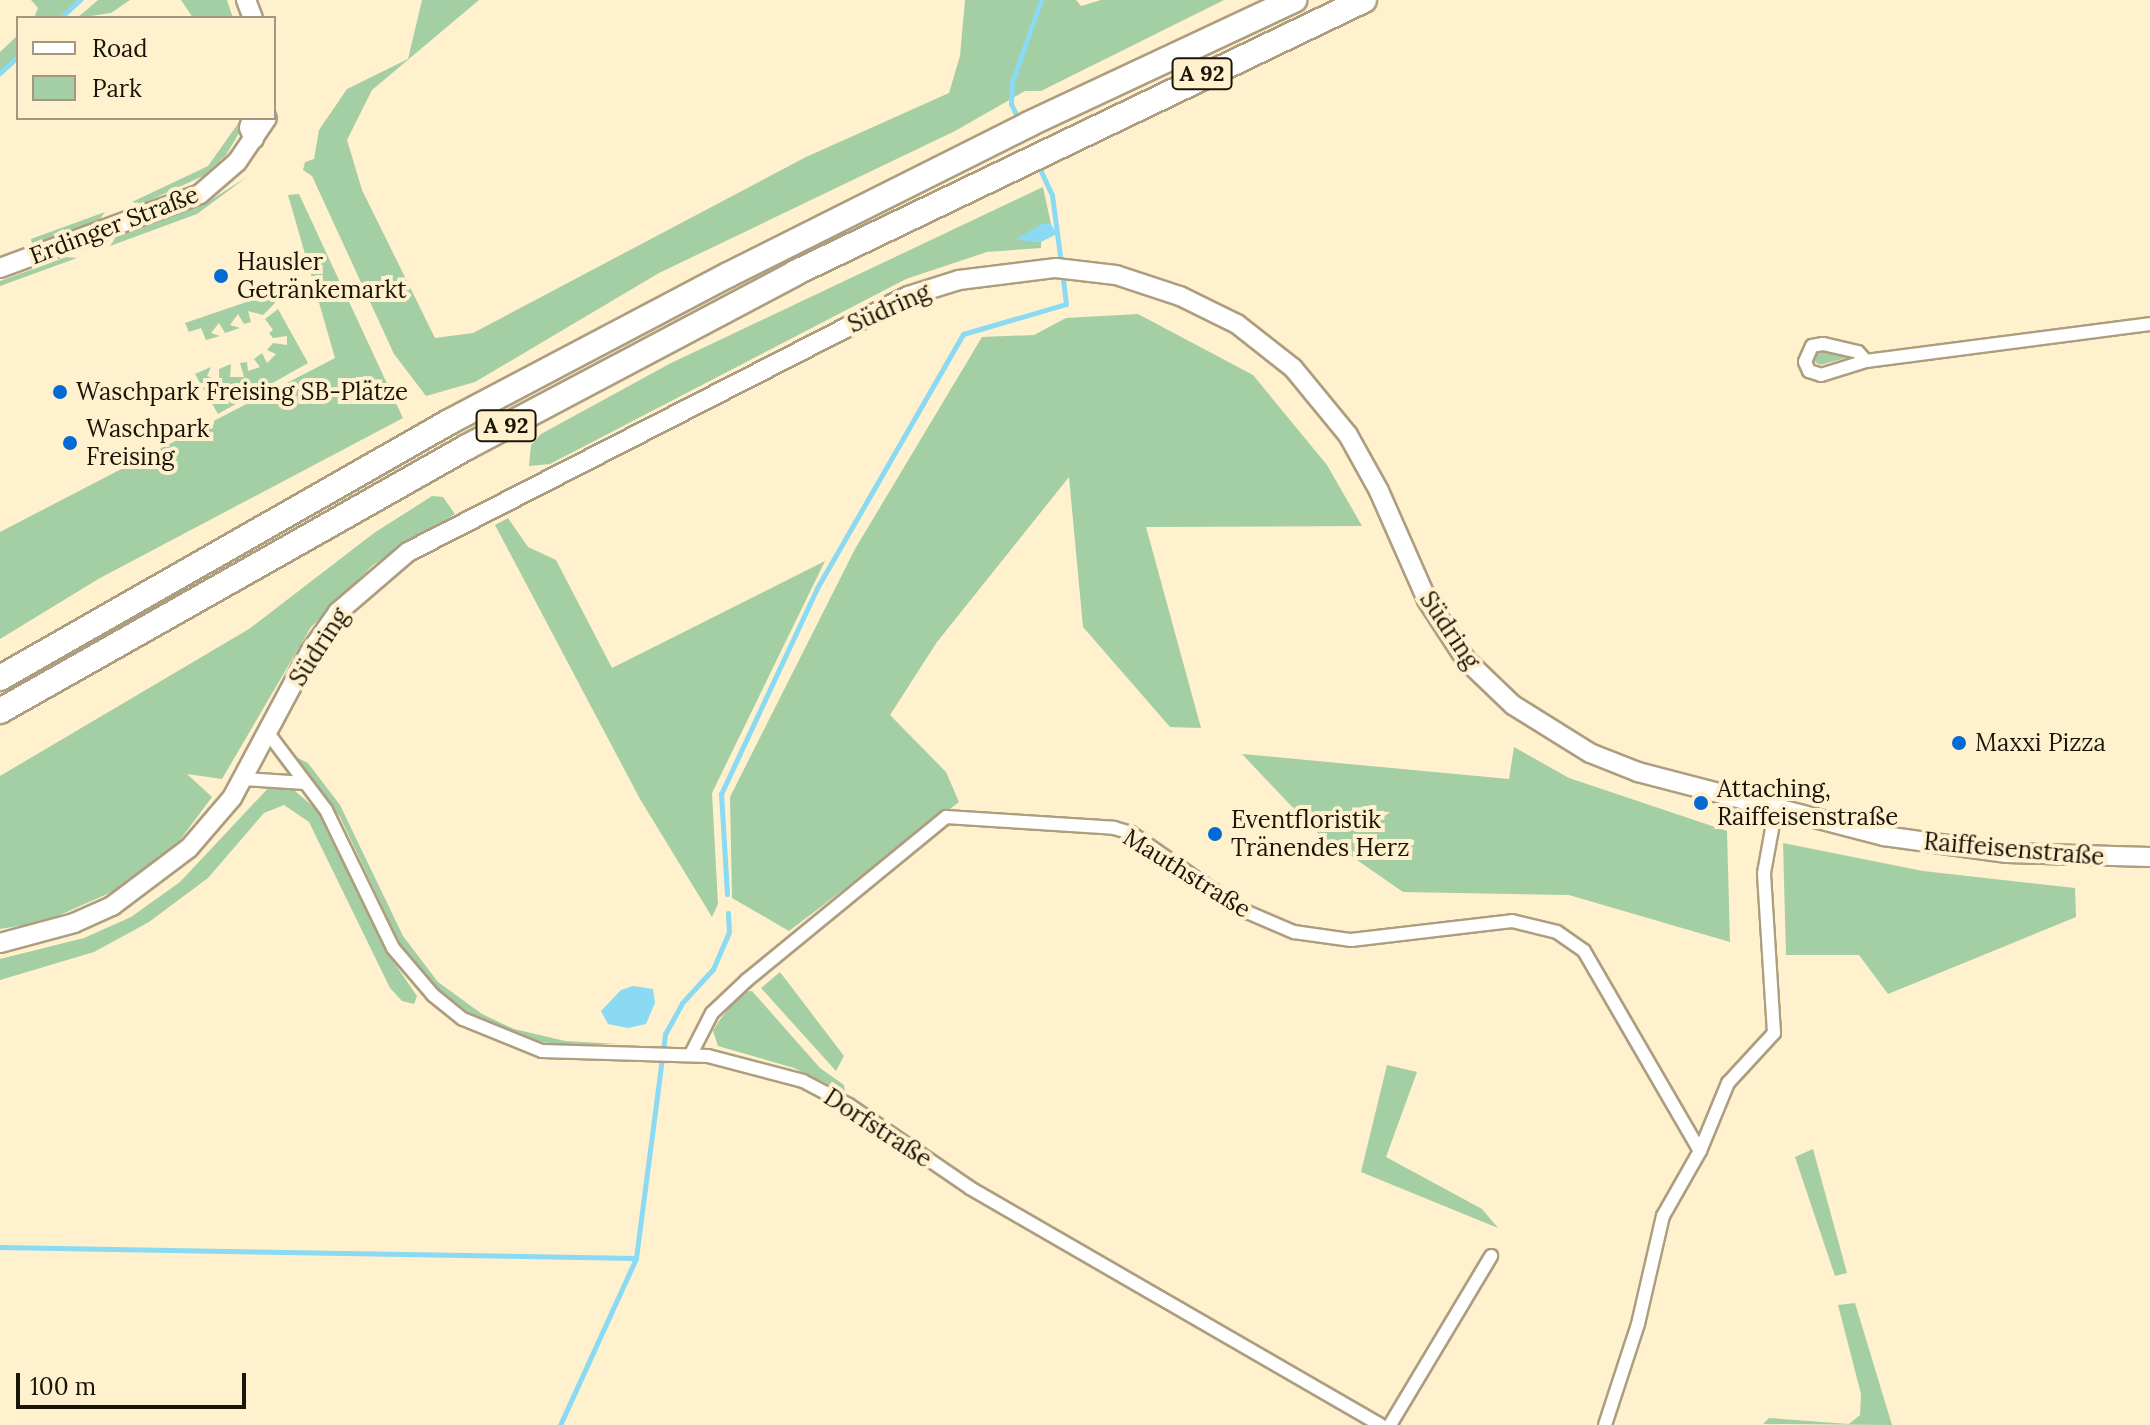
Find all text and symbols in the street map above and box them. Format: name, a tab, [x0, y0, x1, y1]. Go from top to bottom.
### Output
legend	[16, 16, 276, 120]
text: Road	[92, 33, 148, 64]
road number: A 92	[1170, 56, 1234, 92]
text: Park	[92, 73, 142, 104]
street label: Erdinger Straße	[26, 180, 202, 270]
place label: Hausler Getränkemarkt	[237, 248, 407, 304]
marker: Hausler Getränkemarkt	[212, 267, 230, 285]
street label: Südring	[843, 277, 935, 339]
place label: Waschpark Freising SB-Plätze	[76, 378, 408, 406]
marker: Waschpark Freising SB-Plätze	[51, 383, 69, 401]
road number: A 92	[474, 408, 538, 444]
place label: Waschpark Freising	[86, 415, 209, 471]
marker: Waschpark Freising	[61, 434, 79, 452]
street label: Südring	[1414, 586, 1486, 674]
street label: Südring	[283, 603, 355, 691]
place label: Maxxi Pizza	[1975, 729, 2106, 757]
marker: Maxxi Pizza	[1950, 734, 1968, 752]
place label: Attaching, Raiffeisenstraße	[1717, 775, 1898, 831]
marker: Attaching, Raiffeisenstraße	[1692, 794, 1710, 812]
place label: Eventfloristik Tränendes Herz	[1231, 806, 1409, 862]
street label: Mauthstraße	[1118, 822, 1256, 924]
marker: Eventfloristik Tränendes Herz	[1206, 825, 1224, 843]
street label: Raiffeisenstraße	[1922, 827, 2106, 871]
street label: Dorfstraße	[819, 1082, 937, 1174]
scale bar	[20, 1357, 250, 1407]
text: 100 m	[30, 1371, 96, 1402]

